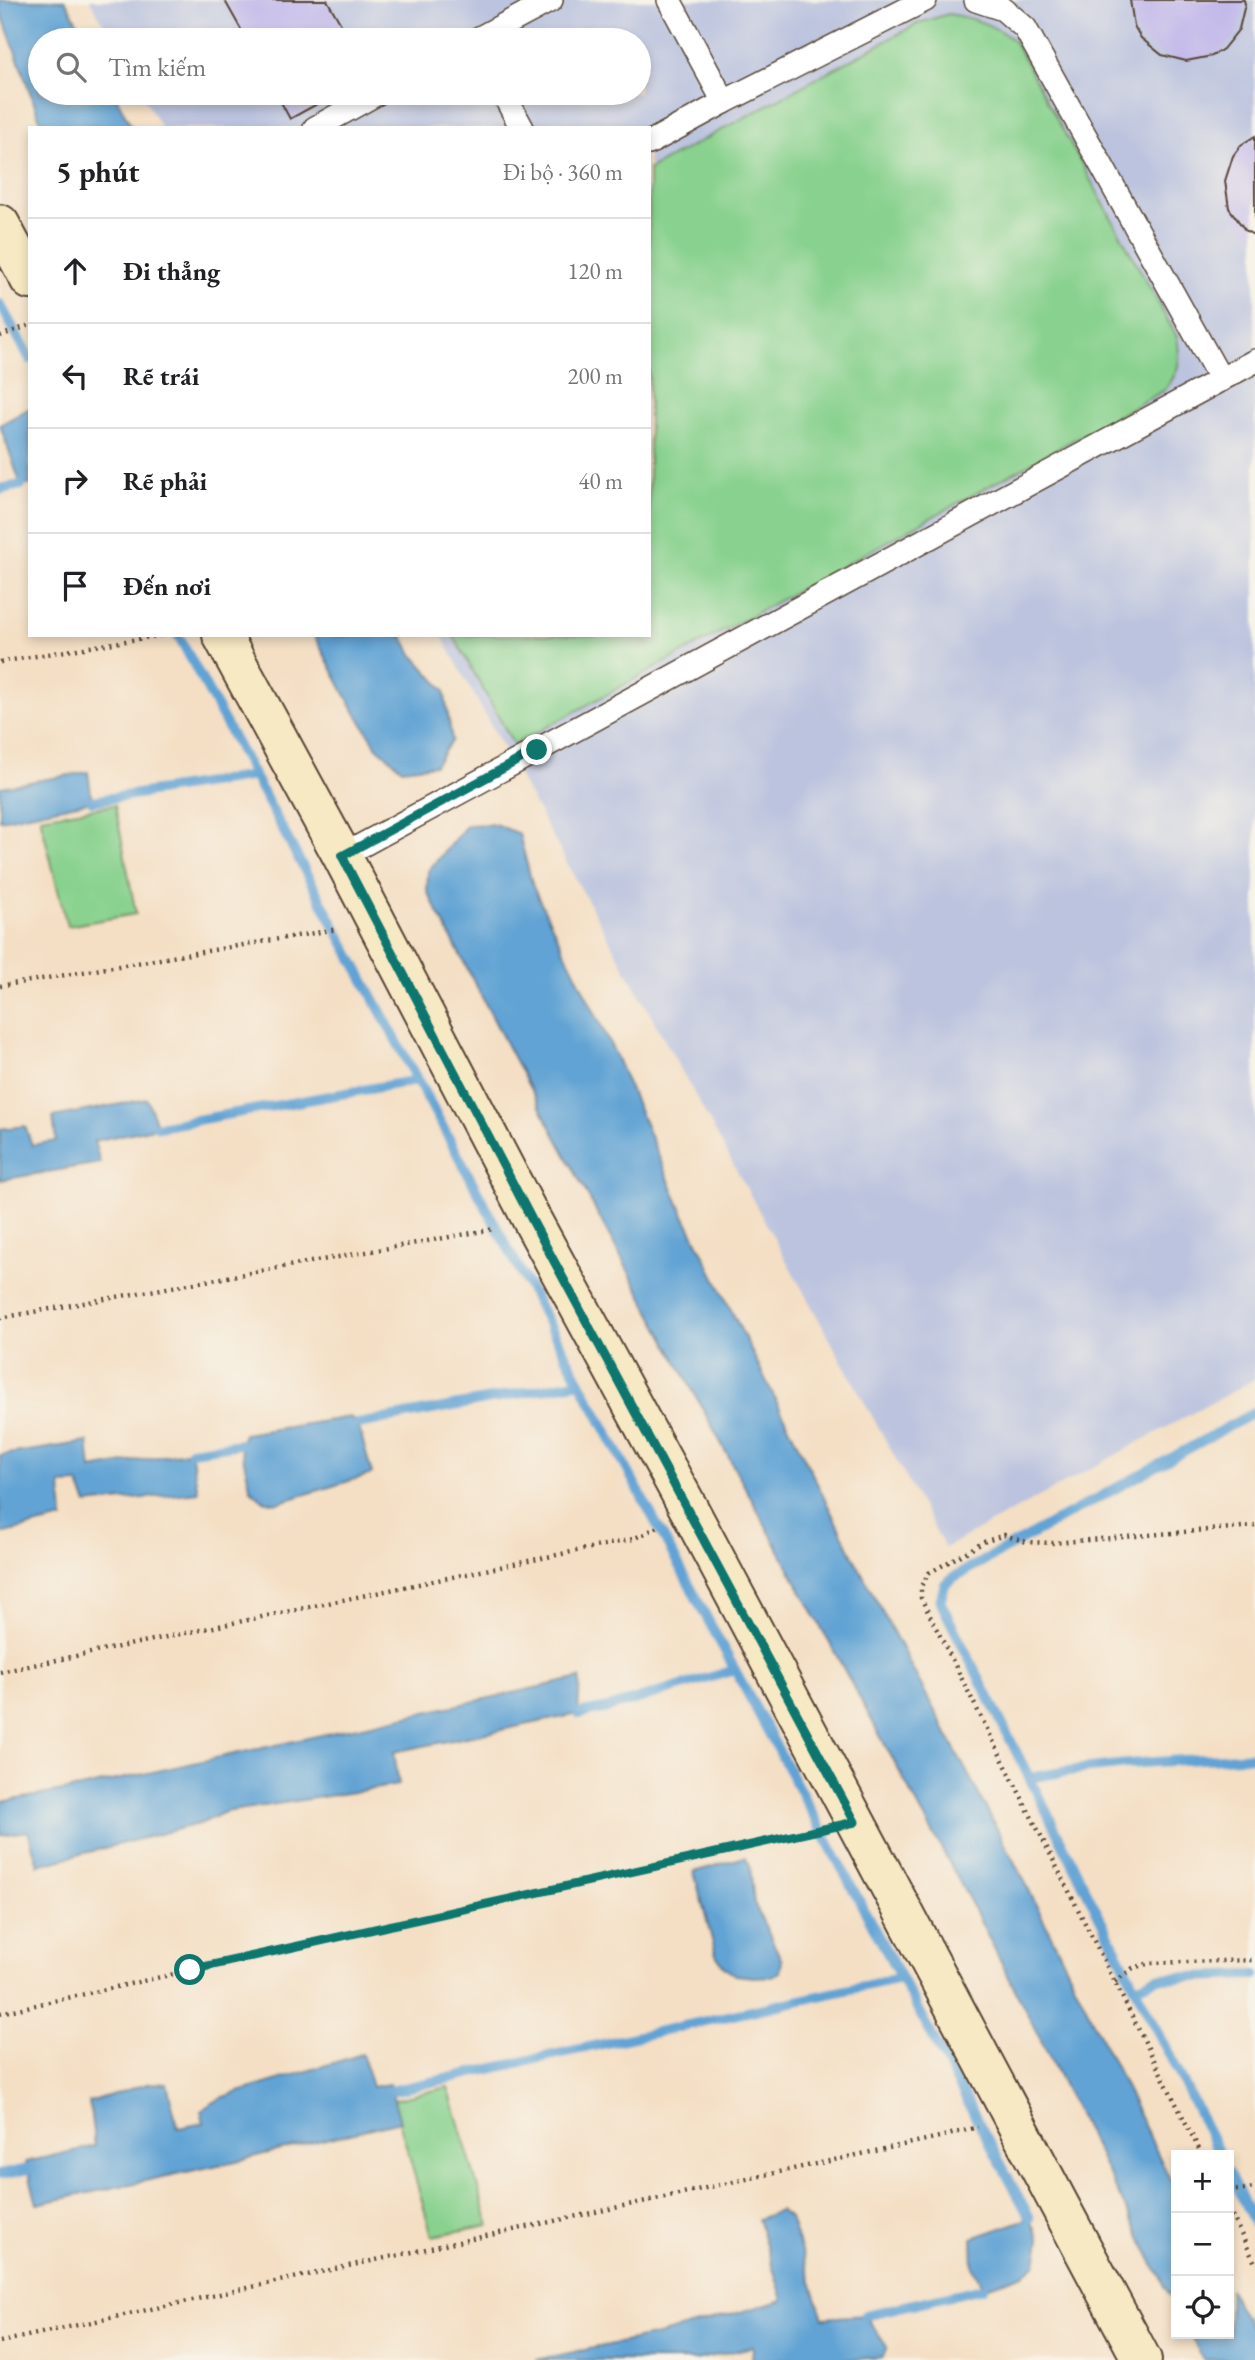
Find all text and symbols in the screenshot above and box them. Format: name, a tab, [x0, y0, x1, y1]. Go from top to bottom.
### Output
search box	[28, 28, 651, 105]
icon: search	[52, 48, 90, 86]
text: Tìm kiếm	[108, 50, 206, 84]
text: 5 phút	[56, 152, 140, 191]
text: Đi bộ · 360 m	[503, 157, 623, 187]
icon: ahead	[56, 252, 94, 290]
text: Đi thẳng	[123, 254, 220, 288]
text: 120 m	[567, 256, 623, 286]
icon: left	[56, 357, 94, 395]
text: Rẽ trái	[123, 359, 199, 393]
text: 200 m	[567, 361, 623, 391]
icon: right	[56, 462, 94, 500]
text: Rẽ phải	[123, 464, 207, 498]
text: 40 m	[578, 466, 623, 496]
icon: arrive	[56, 567, 94, 605]
text: Đến nơi	[123, 569, 211, 603]
route end	[521, 734, 552, 765]
route start	[174, 1954, 205, 1985]
map controls	[1171, 2150, 1234, 2339]
button: +	[1171, 2150, 1234, 2213]
button: −	[1171, 2213, 1234, 2276]
button: locate	[1171, 2276, 1234, 2339]

